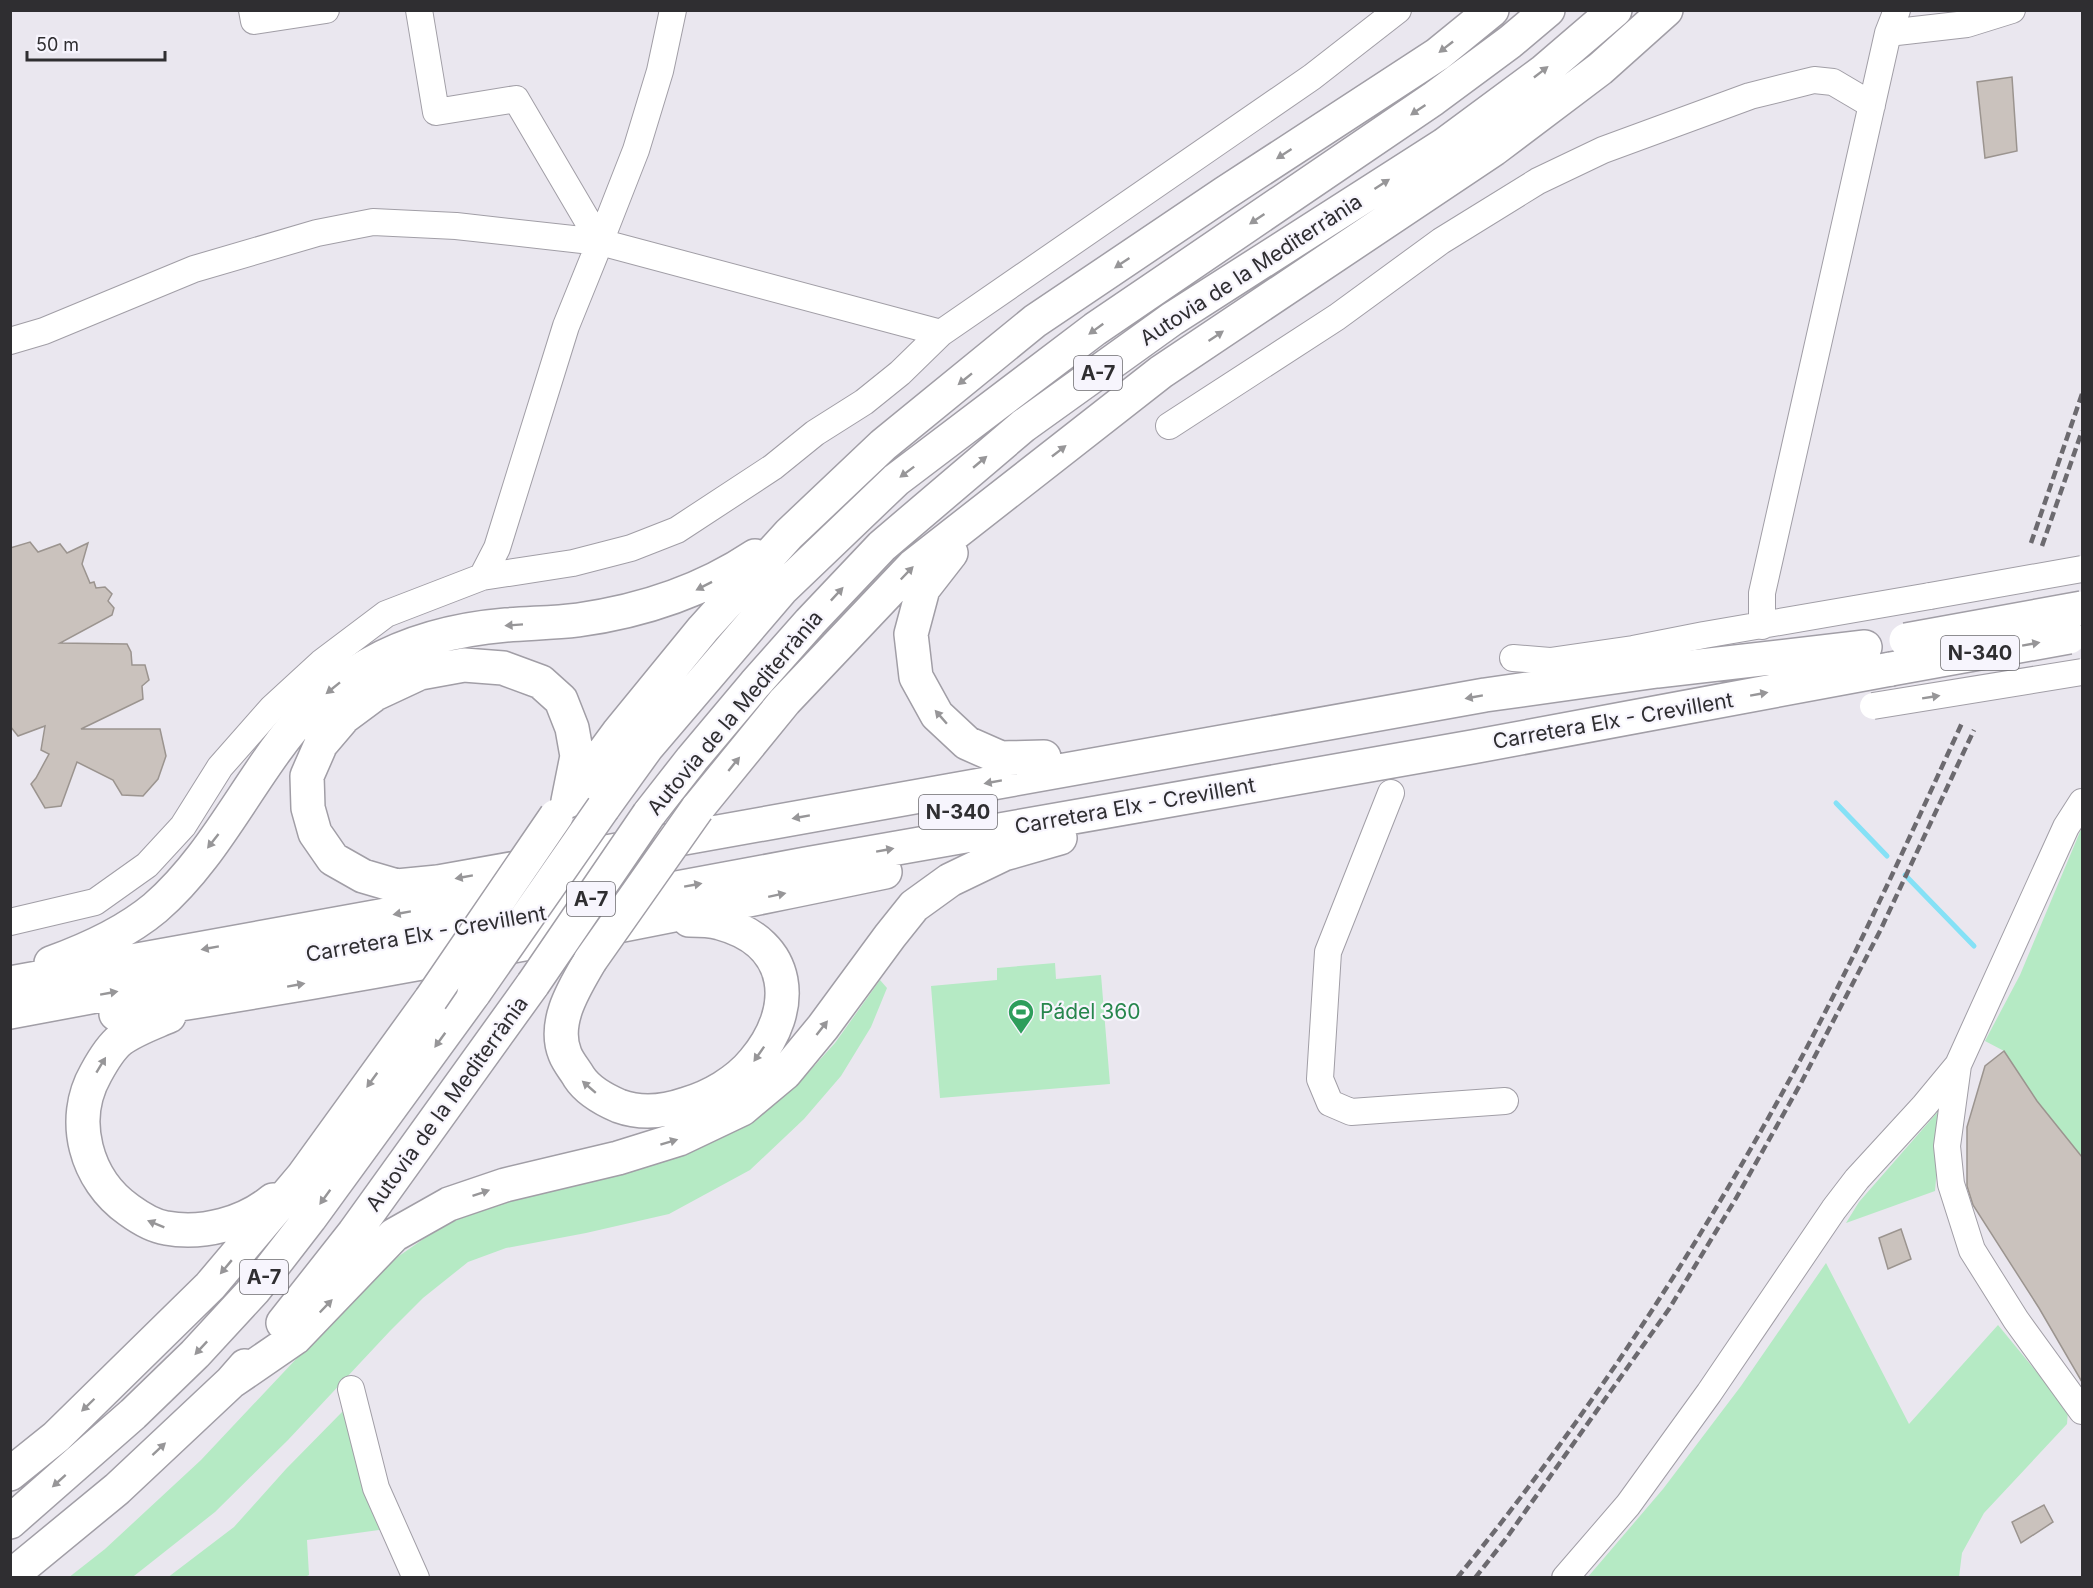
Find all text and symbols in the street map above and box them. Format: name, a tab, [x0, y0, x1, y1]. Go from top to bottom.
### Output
scale bar	[27, 24, 165, 62]
text: 50 m	[36, 34, 79, 55]
one-way arrow	[1439, 40, 1454, 52]
one-way arrow	[1534, 67, 1549, 79]
one-way arrow	[1410, 104, 1427, 115]
one-way arrow	[1276, 149, 1292, 160]
one-way arrow	[1374, 179, 1390, 190]
street label: Autovia de la Mediterrània	[1135, 188, 1366, 351]
one-way arrow	[1249, 213, 1265, 224]
one-way arrow	[1114, 257, 1130, 269]
one-way arrow	[1088, 323, 1104, 335]
one-way arrow	[1208, 330, 1224, 341]
road number: A-7	[1074, 356, 1122, 390]
one-way arrow	[957, 372, 973, 385]
one-way arrow	[1051, 445, 1067, 457]
one-way arrow	[972, 456, 988, 469]
one-way arrow	[899, 466, 915, 478]
one-way arrow	[899, 566, 913, 580]
one-way arrow	[695, 581, 712, 591]
one-way arrow	[829, 587, 843, 601]
street label: Autovia de la Mediterrània	[642, 605, 828, 820]
one-way arrow	[504, 620, 523, 629]
road number: N-340	[1941, 636, 2019, 670]
one-way arrow	[2021, 639, 2040, 648]
one-way arrow	[325, 682, 341, 695]
street label: Carretera Elx - Crevillent	[1491, 687, 1735, 754]
one-way arrow	[1750, 689, 1769, 698]
one-way arrow	[1464, 692, 1483, 701]
one-way arrow	[1921, 692, 1940, 701]
one-way arrow	[935, 710, 948, 725]
one-way arrow	[727, 756, 740, 772]
street label: Carretera Elx - Crevillent	[1013, 772, 1257, 839]
one-way arrow	[983, 778, 1002, 787]
road number: N-340	[919, 795, 997, 829]
one-way arrow	[791, 813, 810, 822]
one-way arrow	[206, 833, 219, 849]
one-way arrow	[876, 845, 895, 854]
one-way arrow	[454, 873, 473, 882]
one-way arrow	[684, 880, 703, 889]
road number: A-7	[567, 882, 615, 916]
one-way arrow	[768, 890, 787, 899]
street label: Carretera Elx - Crevillent	[304, 900, 548, 967]
one-way arrow	[393, 909, 412, 918]
one-way arrow	[201, 943, 220, 952]
one-way arrow	[287, 980, 306, 989]
one-way arrow	[100, 988, 119, 997]
street label: Autovia de la Mediterrània	[360, 991, 533, 1216]
sports icon: Pádel 360	[1006, 997, 1036, 1035]
place label: Pádel 360	[1040, 999, 1141, 1024]
one-way arrow	[816, 1020, 829, 1036]
one-way arrow	[434, 1031, 446, 1047]
one-way arrow	[753, 1046, 765, 1062]
one-way arrow	[95, 1057, 106, 1073]
one-way arrow	[366, 1072, 378, 1088]
one-way arrow	[582, 1081, 597, 1094]
one-way arrow	[660, 1137, 678, 1146]
one-way arrow	[472, 1188, 490, 1197]
one-way arrow	[319, 1189, 331, 1205]
one-way arrow	[146, 1219, 164, 1229]
one-way arrow	[220, 1259, 233, 1274]
road number: A-7	[240, 1260, 288, 1294]
one-way arrow	[319, 1299, 333, 1314]
one-way arrow	[194, 1340, 208, 1355]
one-way arrow	[82, 1397, 96, 1411]
one-way arrow	[152, 1442, 167, 1456]
one-way arrow	[51, 1474, 66, 1488]

